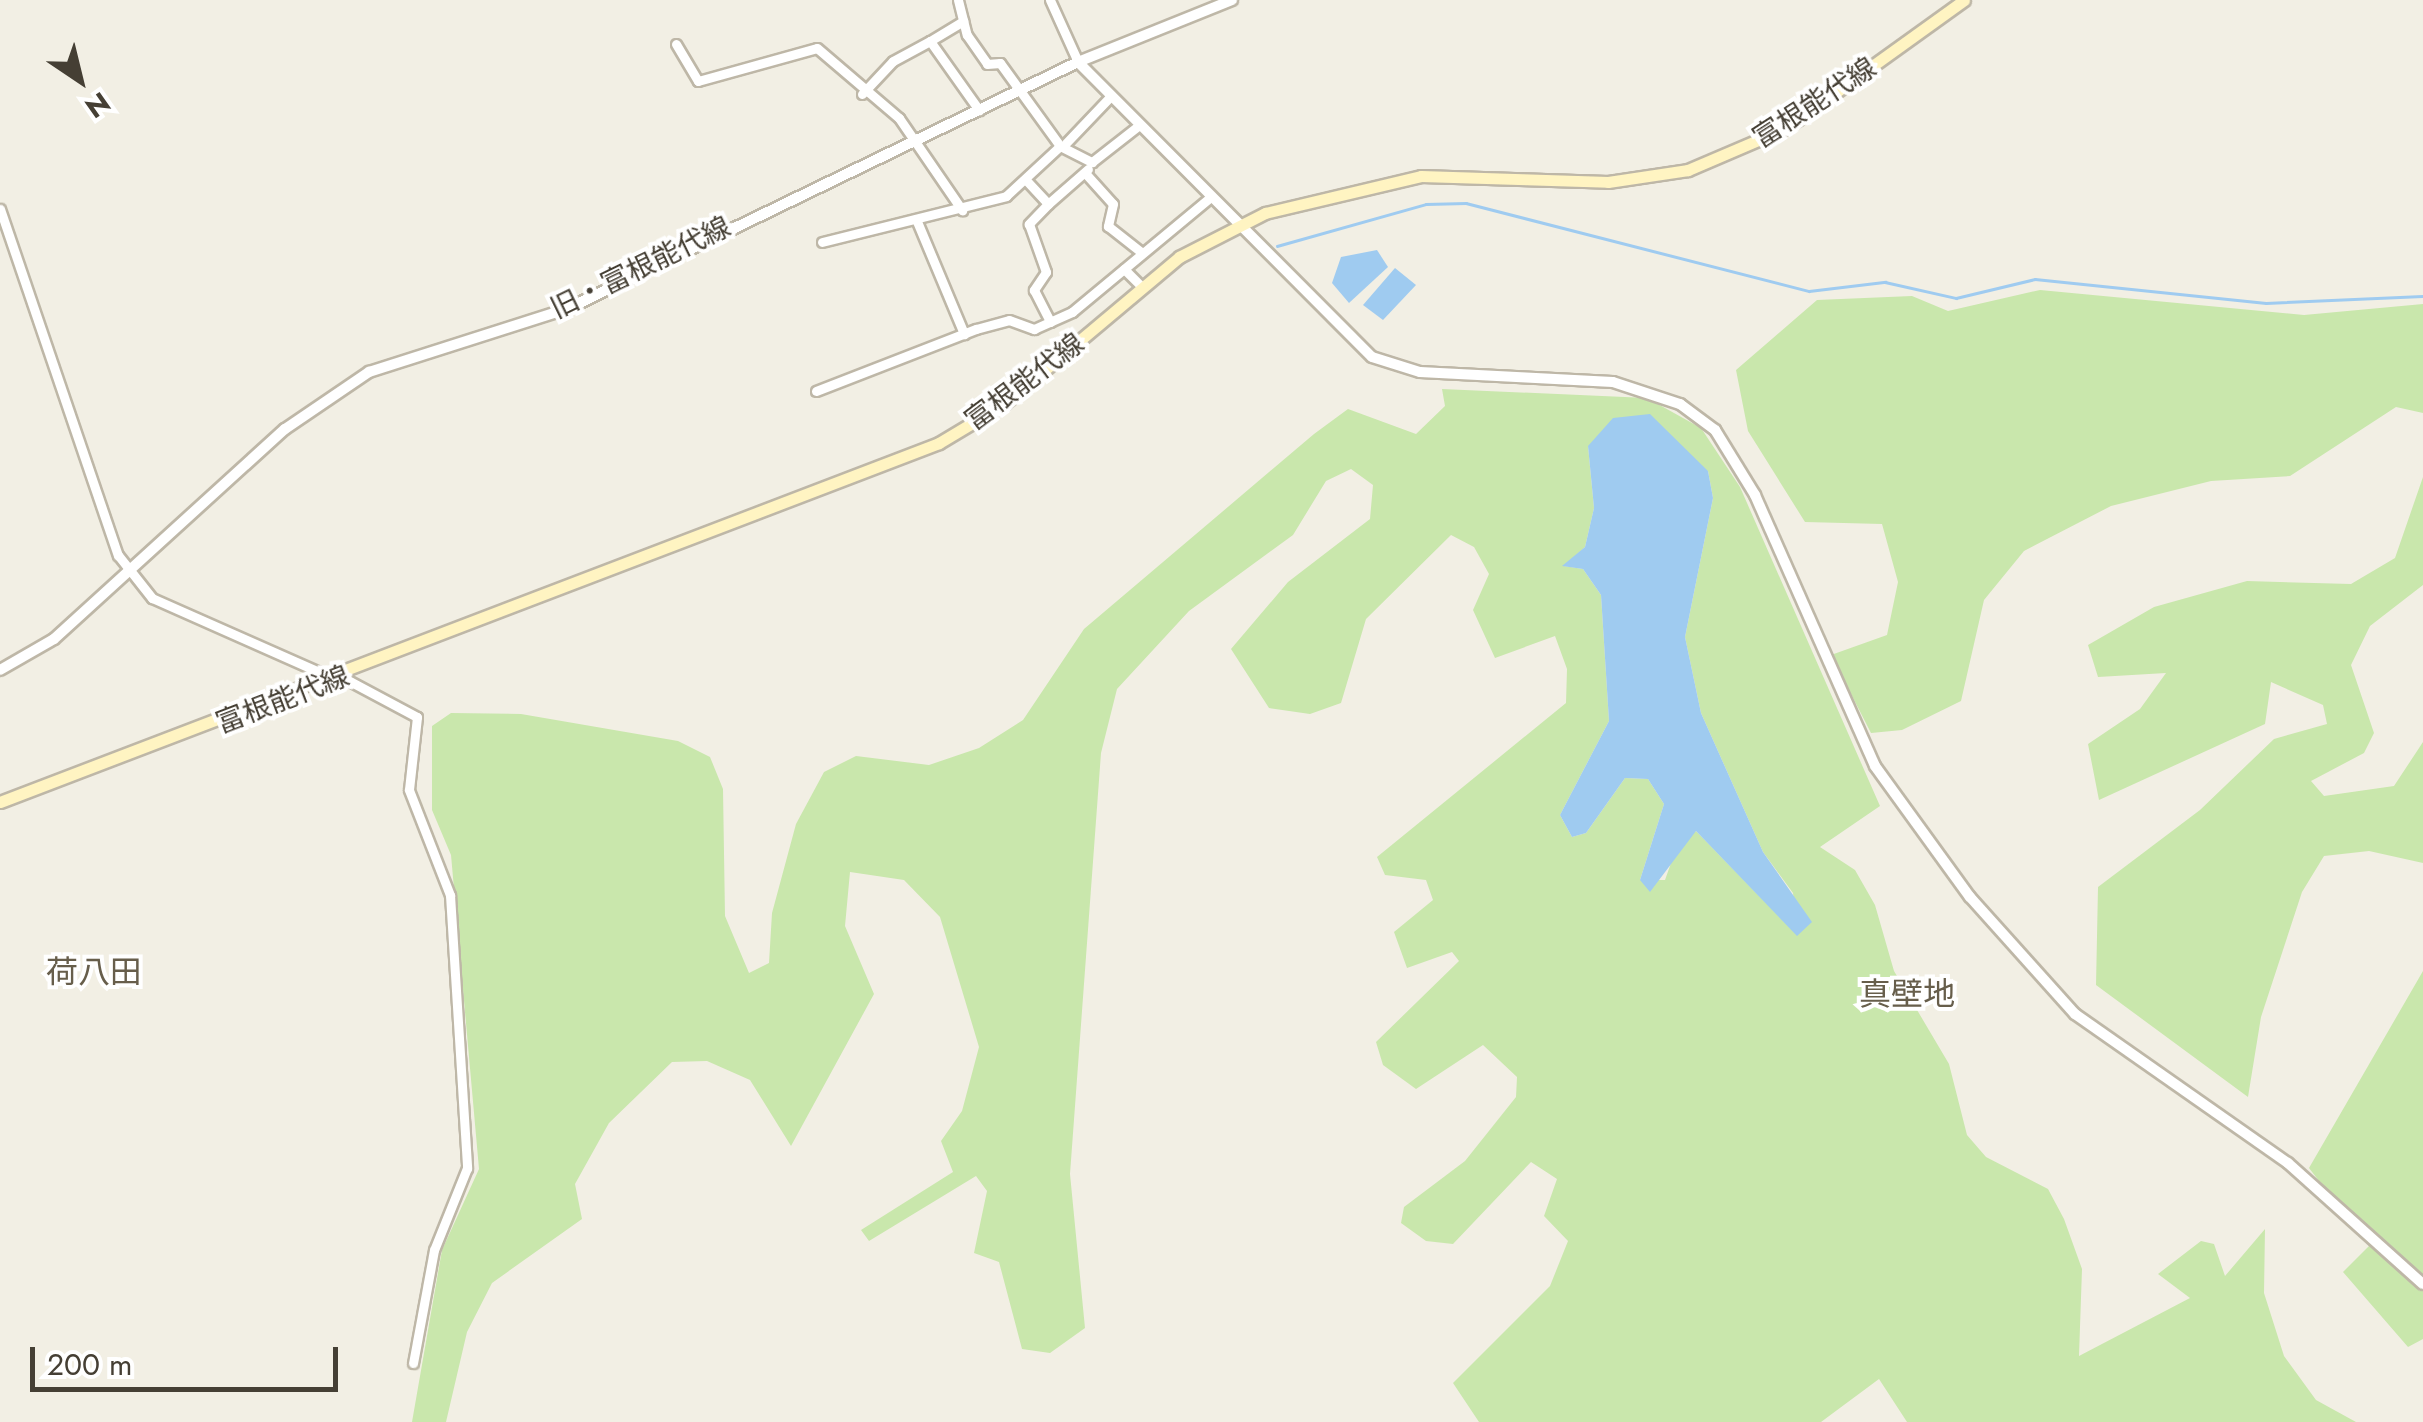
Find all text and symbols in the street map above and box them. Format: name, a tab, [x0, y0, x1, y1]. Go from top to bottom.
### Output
north arrow	[30, 30, 130, 130]
street label: 富根能代線	[1747, 51, 1883, 155]
text: N	[77, 82, 118, 128]
street label: 旧・富根能代線	[546, 210, 736, 326]
street label: 富根能代線	[959, 326, 1091, 438]
street label: 富根能代線	[212, 659, 354, 741]
district label: 荷八田	[46, 953, 142, 991]
district label: 真壁地	[1859, 975, 1955, 1013]
scale bar	[35, 1327, 342, 1389]
text: 200 m	[47, 1343, 132, 1386]

